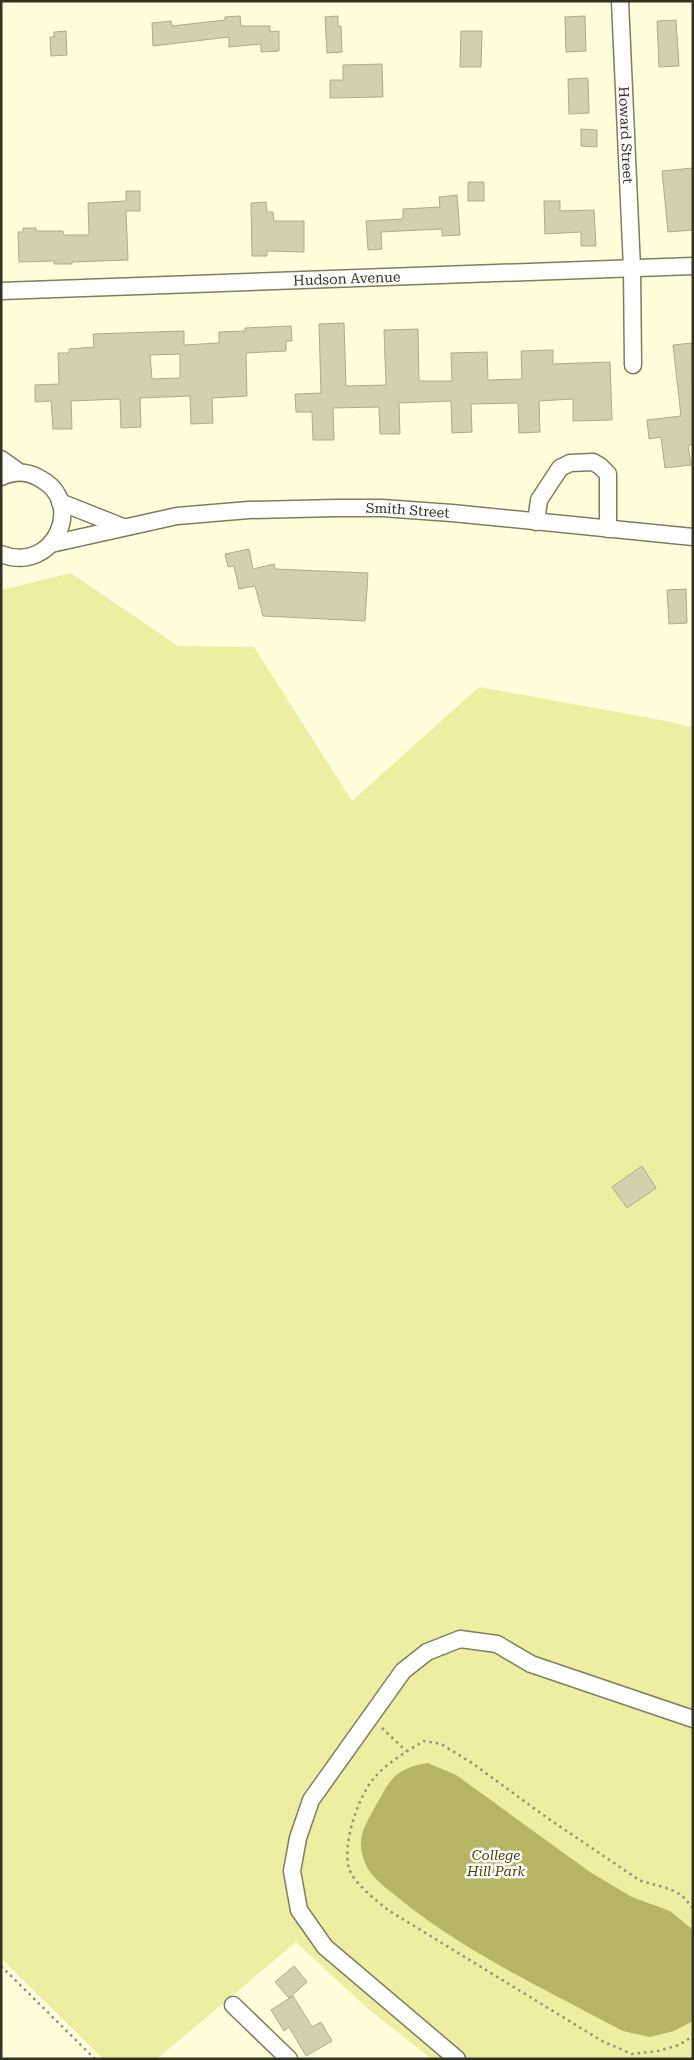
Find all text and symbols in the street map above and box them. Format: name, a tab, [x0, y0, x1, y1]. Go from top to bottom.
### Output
street label: Howard Street	[616, 86, 636, 184]
street label: Hudson Avenue	[293, 269, 401, 288]
street label: Smith Street	[366, 500, 450, 521]
park label: College Hill Park	[466, 1847, 526, 1879]

